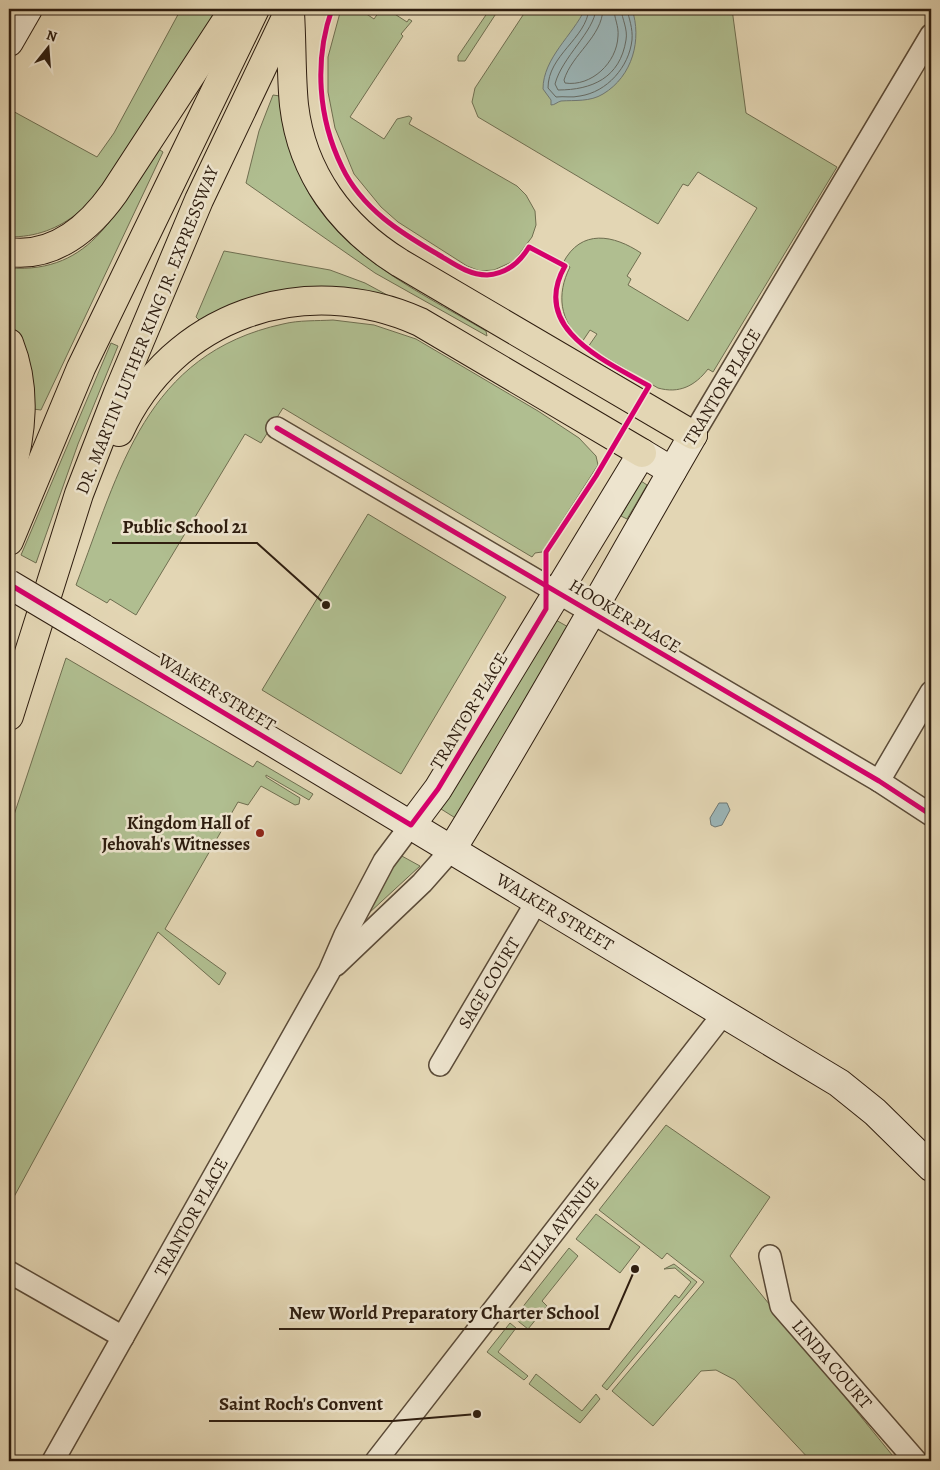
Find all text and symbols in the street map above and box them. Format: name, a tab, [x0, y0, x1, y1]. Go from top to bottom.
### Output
north arrow	[22, 22, 72, 72]
text: N	[44, 25, 59, 47]
street label: DR. MARTIN LUTHER KING JR. EXPRESSWAY	[70, 161, 225, 498]
street label: TRANTOR PLACE	[678, 324, 766, 450]
callout: Public School 21	[112, 509, 257, 543]
text: Public School 21	[122, 514, 248, 540]
street label: HOOKER PLACE	[565, 573, 685, 659]
street label: WALKER STREET	[153, 647, 280, 737]
street label: TRANTOR PLACE	[425, 648, 513, 774]
place label: Kingdom Hall of Jehovah's Witnesses	[102, 811, 253, 856]
marker: Kingdom Hall of Jehovah's Witnesses	[254, 827, 266, 839]
street label: WALKER STREET	[491, 867, 618, 957]
street label: SAGE COURT	[452, 933, 526, 1033]
street label: TRANTOR PLACE	[148, 1153, 234, 1281]
street label: VILLA AVENUE	[513, 1171, 605, 1279]
callout: New World Preparatory Charter School	[279, 1295, 609, 1329]
text: New World Preparatory Charter School	[289, 1300, 599, 1326]
street label: LINDA COURT	[786, 1314, 878, 1414]
callout: Saint Roch's Convent	[209, 1387, 393, 1421]
text: Saint Roch's Convent	[219, 1391, 384, 1417]

